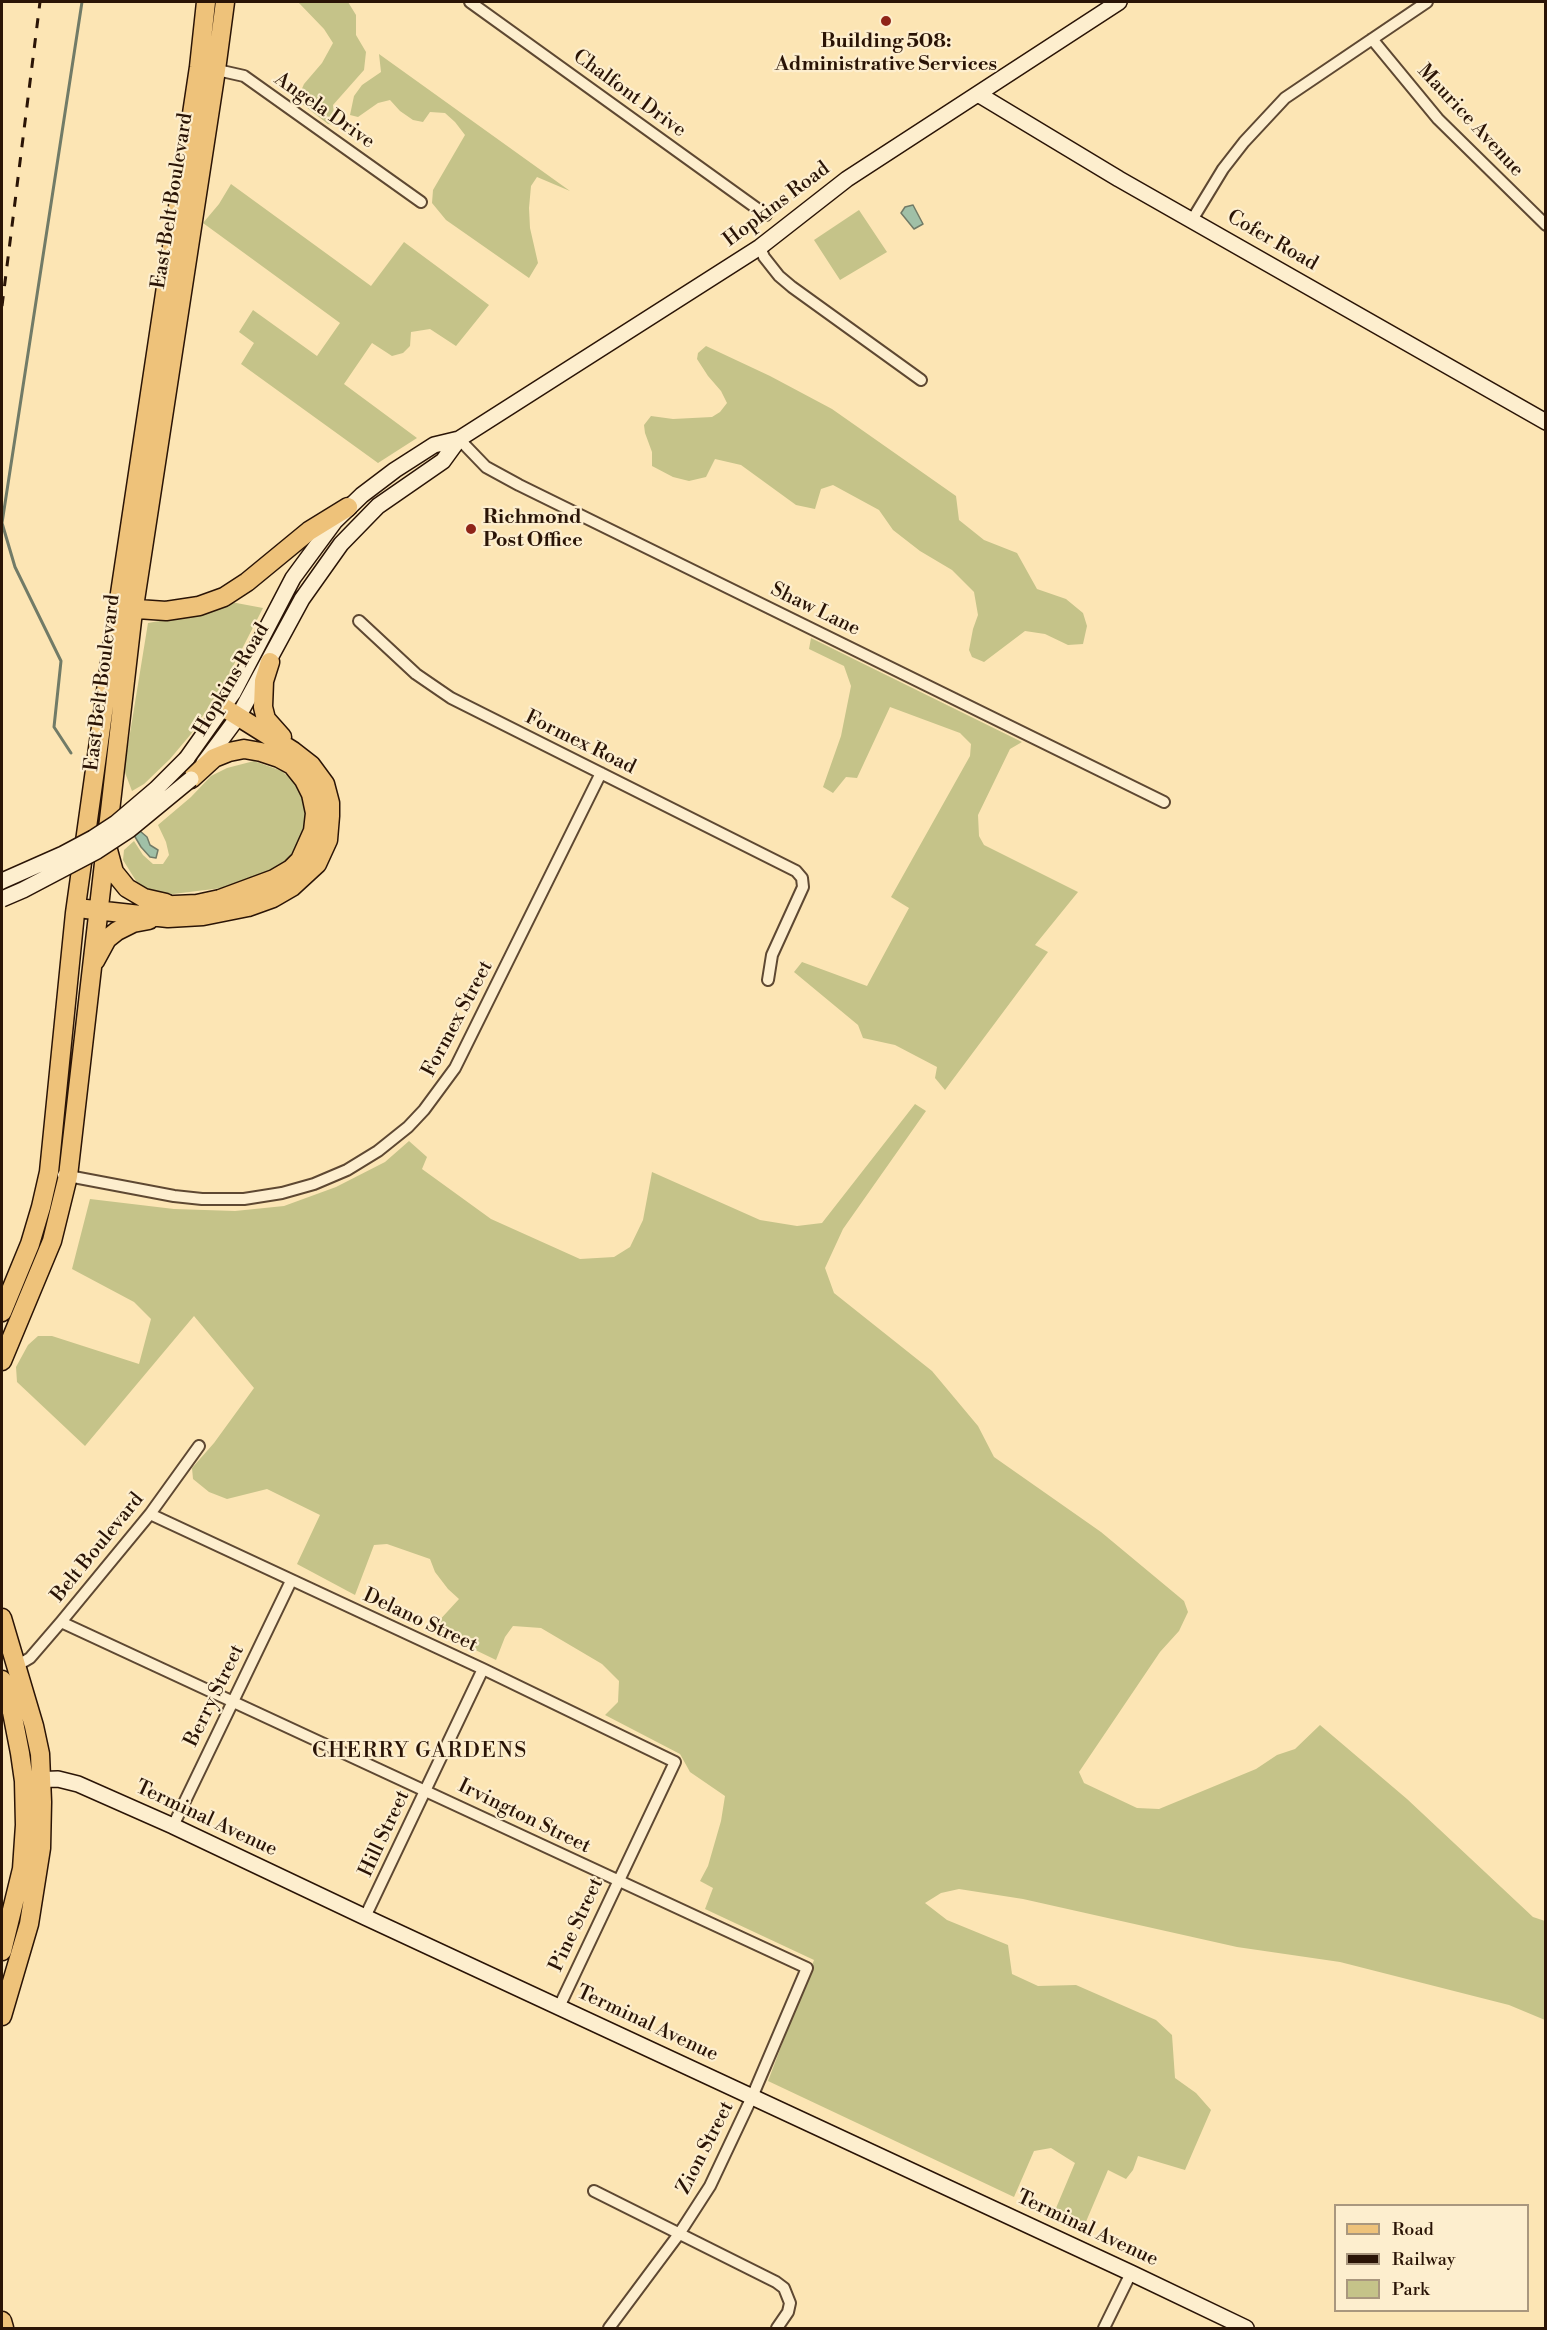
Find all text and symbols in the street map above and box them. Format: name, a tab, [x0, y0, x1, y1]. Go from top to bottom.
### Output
marker: Building 508: Administrative Services	[879, 14, 893, 28]
place label: Building 508: Administrative Services	[775, 30, 997, 77]
street label: Chalfont Drive	[568, 45, 690, 143]
street label: Maurice Avenue	[1412, 60, 1528, 182]
street label: Angela Drive	[269, 68, 379, 154]
street label: East Belt Boulevard	[147, 111, 199, 291]
street label: Hopkins Road	[719, 157, 835, 253]
street label: Cofer Road	[1222, 205, 1322, 277]
place label: Richmond Post Office	[483, 506, 583, 553]
marker: Richmond Post Office	[464, 522, 478, 536]
street label: Shaw Lane	[766, 578, 864, 642]
street label: East Belt Boulevard	[80, 593, 126, 773]
street label: Hopkins Road	[189, 619, 275, 741]
street label: Formex Road	[521, 706, 639, 780]
street label: Formex Street	[417, 957, 499, 1081]
street label: Belt Boulevard	[47, 1488, 149, 1608]
street label: Delano Street	[359, 1584, 481, 1658]
street label: Berry Street	[180, 1641, 250, 1751]
district label: CHERRY GARDENS	[312, 1739, 528, 1765]
street label: Irvington Street	[454, 1775, 594, 1859]
street label: Terminal Avenue	[131, 1776, 281, 1862]
street label: Hill Street	[354, 1787, 416, 1881]
street label: Pine Street	[545, 1874, 609, 1976]
street label: Terminal Avenue	[572, 1981, 722, 2067]
street label: Zion Street	[672, 2097, 740, 2199]
street label: Terminal Avenue	[1012, 2186, 1162, 2272]
legend	[1334, 2204, 1529, 2312]
text: Road	[1392, 2218, 1434, 2241]
text: Railway	[1392, 2248, 1455, 2271]
text: Park	[1392, 2278, 1429, 2301]

